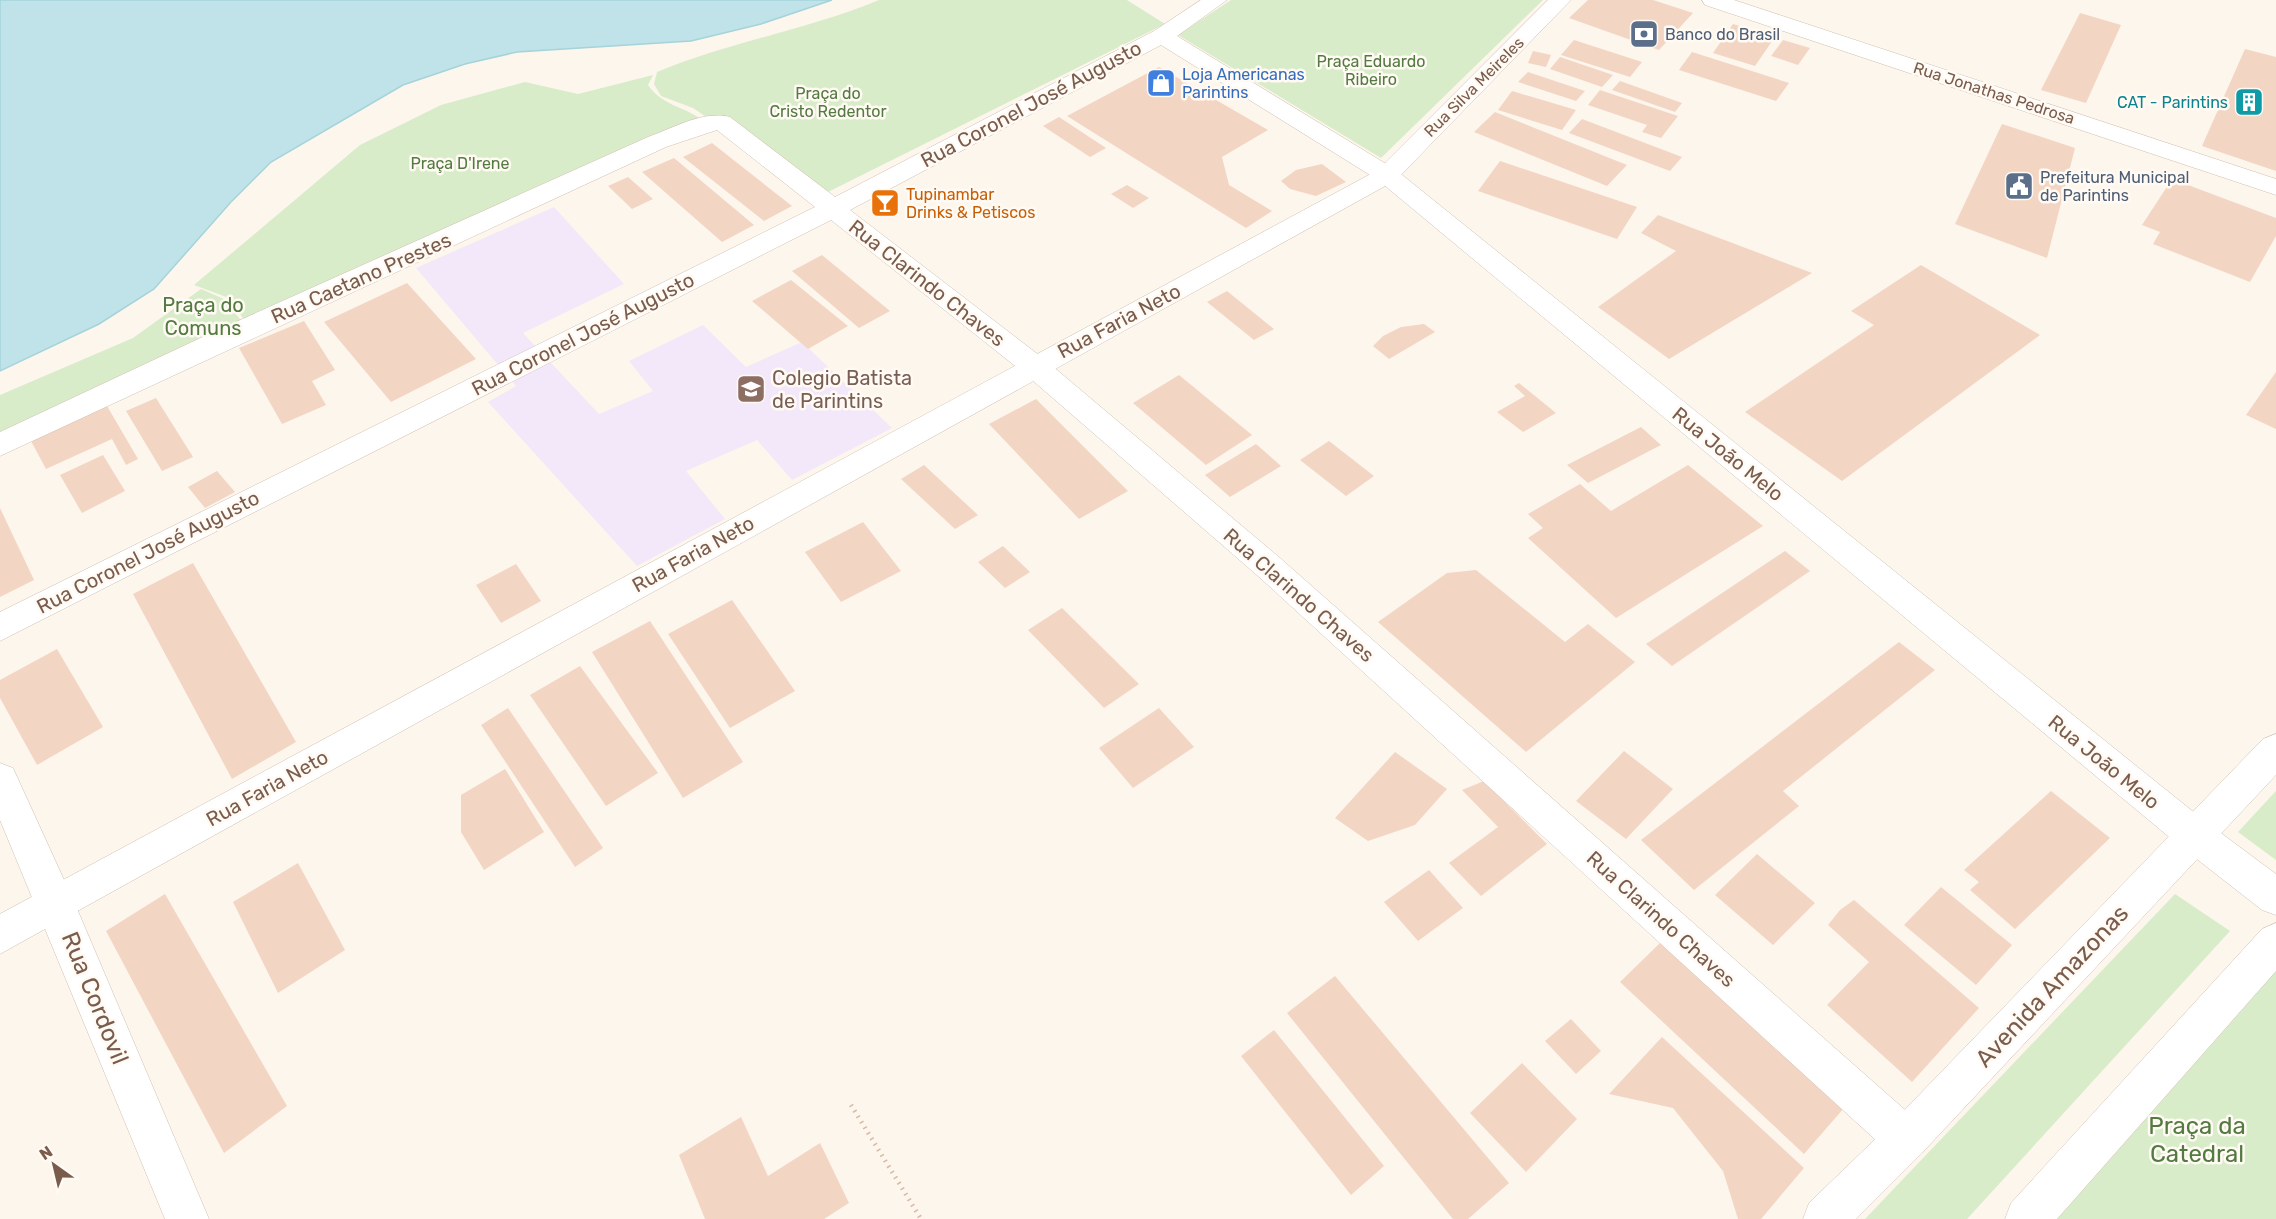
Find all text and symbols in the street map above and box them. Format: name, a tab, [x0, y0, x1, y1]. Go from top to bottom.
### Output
bank icon: Banco do Brasil	[1628, 18, 1660, 50]
place label: Banco do Brasil	[1665, 25, 1780, 44]
street label: Rua Silva Meireles	[1420, 33, 1528, 141]
street label: Rua Coronel José Augusto	[917, 36, 1145, 172]
park label: Praça Eduardo Ribeiro	[1317, 52, 1425, 89]
street label: Rua Jonathas Pedrosa	[1911, 58, 2077, 128]
place label: Loja Americanas Parintins	[1182, 65, 1305, 102]
shop icon: Loja Americanas Parintins	[1145, 67, 1177, 99]
park label: Praça do Cristo Redentor	[769, 84, 887, 121]
building icon: CAT - Parintins	[2233, 86, 2265, 118]
place label: CAT - Parintins	[2117, 93, 2228, 112]
park label: Praça D'Irene	[410, 154, 510, 173]
place label: Prefeitura Municipal de Parintins	[2040, 168, 2189, 205]
public building icon: Prefeitura Municipal de Parintins	[2003, 170, 2035, 202]
place label: Tupinambar Drinks & Petiscos	[906, 185, 1035, 222]
bar icon: Tupinambar Drinks & Petiscos	[869, 187, 901, 219]
street label: Rua Clarindo Chaves	[844, 215, 1010, 351]
street label: Rua Caetano Prestes	[267, 227, 455, 329]
street label: Rua Coronel José Augusto	[468, 267, 698, 401]
street label: Rua Faria Neto	[1053, 278, 1185, 364]
park label: Praça do Comuns	[162, 293, 244, 340]
place label: Colegio Batista de Parintins	[772, 366, 912, 413]
school or university icon: Colegio Batista de Parintins	[735, 373, 767, 405]
street label: Rua João Melo	[1668, 402, 1788, 506]
street label: Rua Coronel José Augusto	[33, 485, 263, 619]
street label: Rua Faria Neto	[628, 511, 758, 597]
street label: Rua Clarindo Chaves	[1219, 523, 1379, 667]
street label: Rua João Melo	[2044, 710, 2164, 814]
street label: Rua Faria Neto	[202, 745, 332, 831]
street label: Rua Clarindo Chaves	[1582, 846, 1740, 992]
street label: Avenida Amazonas	[1970, 899, 2134, 1073]
street label: Rua Cordovil	[56, 928, 134, 1068]
park label: Praça da Catedral	[2148, 1112, 2246, 1168]
north arrow	[24, 1135, 84, 1195]
text: N	[36, 1142, 56, 1164]

